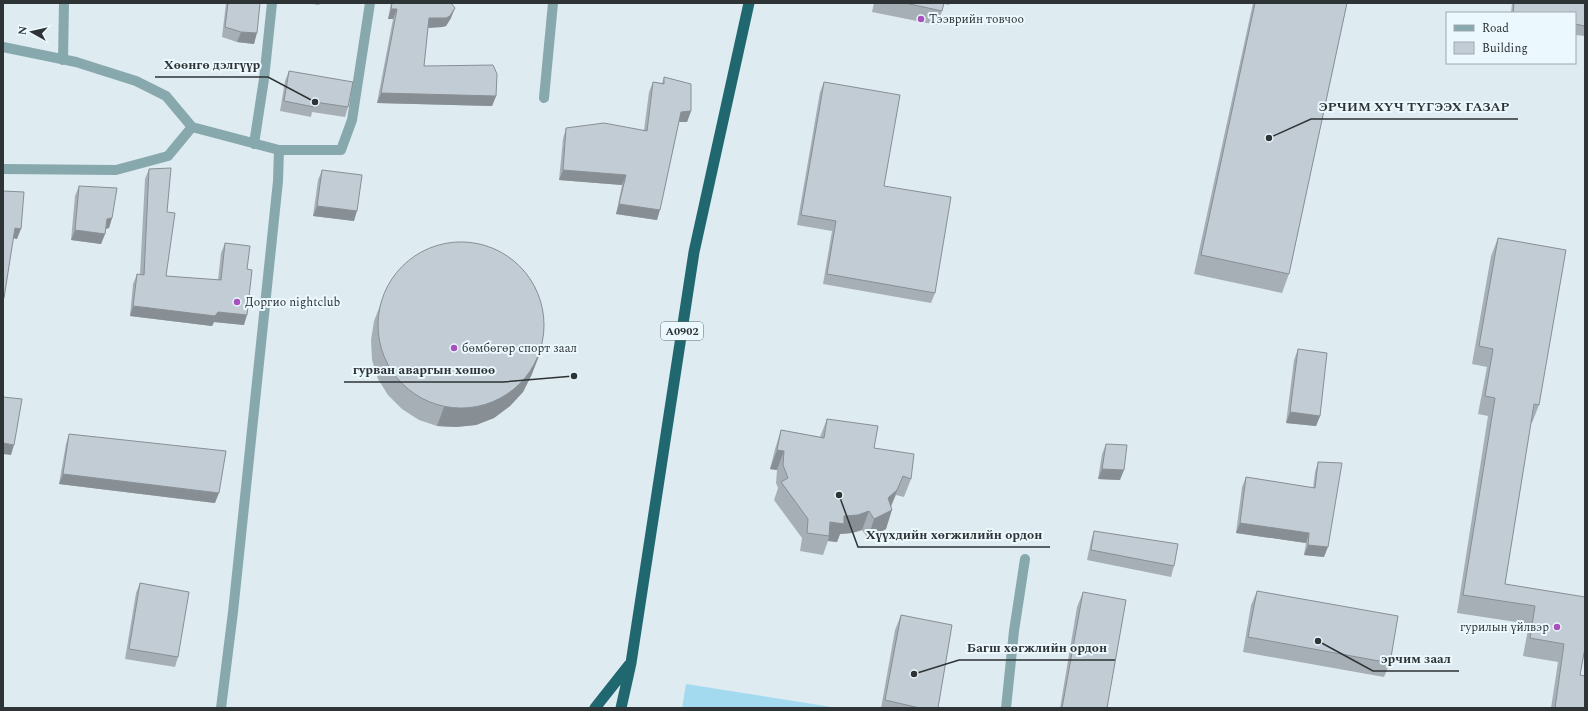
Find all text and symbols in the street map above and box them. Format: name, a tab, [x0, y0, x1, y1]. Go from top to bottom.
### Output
place label: Тээврийн товчоо	[929, 10, 1024, 29]
north arrow	[12, 12, 52, 52]
legend	[1446, 12, 1576, 64]
marker: Тээврийн товчоо	[916, 14, 926, 24]
text: Road	[1482, 19, 1509, 38]
text: N	[14, 25, 32, 36]
text: Building	[1482, 39, 1528, 58]
callout: Хөөнгө дэлгүүр	[155, 52, 268, 77]
text: Хөөнгө дэлгүүр	[164, 55, 261, 75]
callout: ЭРЧИМ ХҮЧ ТҮГЭЭХ ГАЗАР	[1311, 94, 1518, 119]
text: ЭРЧИМ ХҮЧ ТҮГЭЭХ ГАЗАР	[1319, 97, 1510, 117]
place label: Доргио nightclub	[245, 293, 340, 312]
marker: Доргио nightclub	[232, 297, 242, 307]
road number: A0902	[661, 322, 703, 340]
place label: бөмбөгөр спорт заал	[462, 339, 577, 358]
marker: бөмбөгөр спорт заал	[449, 343, 459, 353]
callout: гурван аваргын хөшөө	[344, 357, 503, 382]
text: гурван аваргын хөшөө	[353, 360, 495, 380]
callout: Хүүхдийн хөгжилийн ордон	[858, 522, 1050, 547]
text: Хүүхдийн хөгжилийн ордон	[866, 525, 1042, 545]
place label: гурилын үйлвэр	[1460, 618, 1549, 637]
marker: гурилын үйлвэр	[1552, 622, 1562, 632]
callout: Багш хөгжлийн ордон	[959, 635, 1115, 660]
text: Багш хөгжлийн ордон	[967, 638, 1107, 658]
callout: эрчим заал	[1373, 646, 1459, 671]
text: эрчим заал	[1381, 649, 1451, 669]

